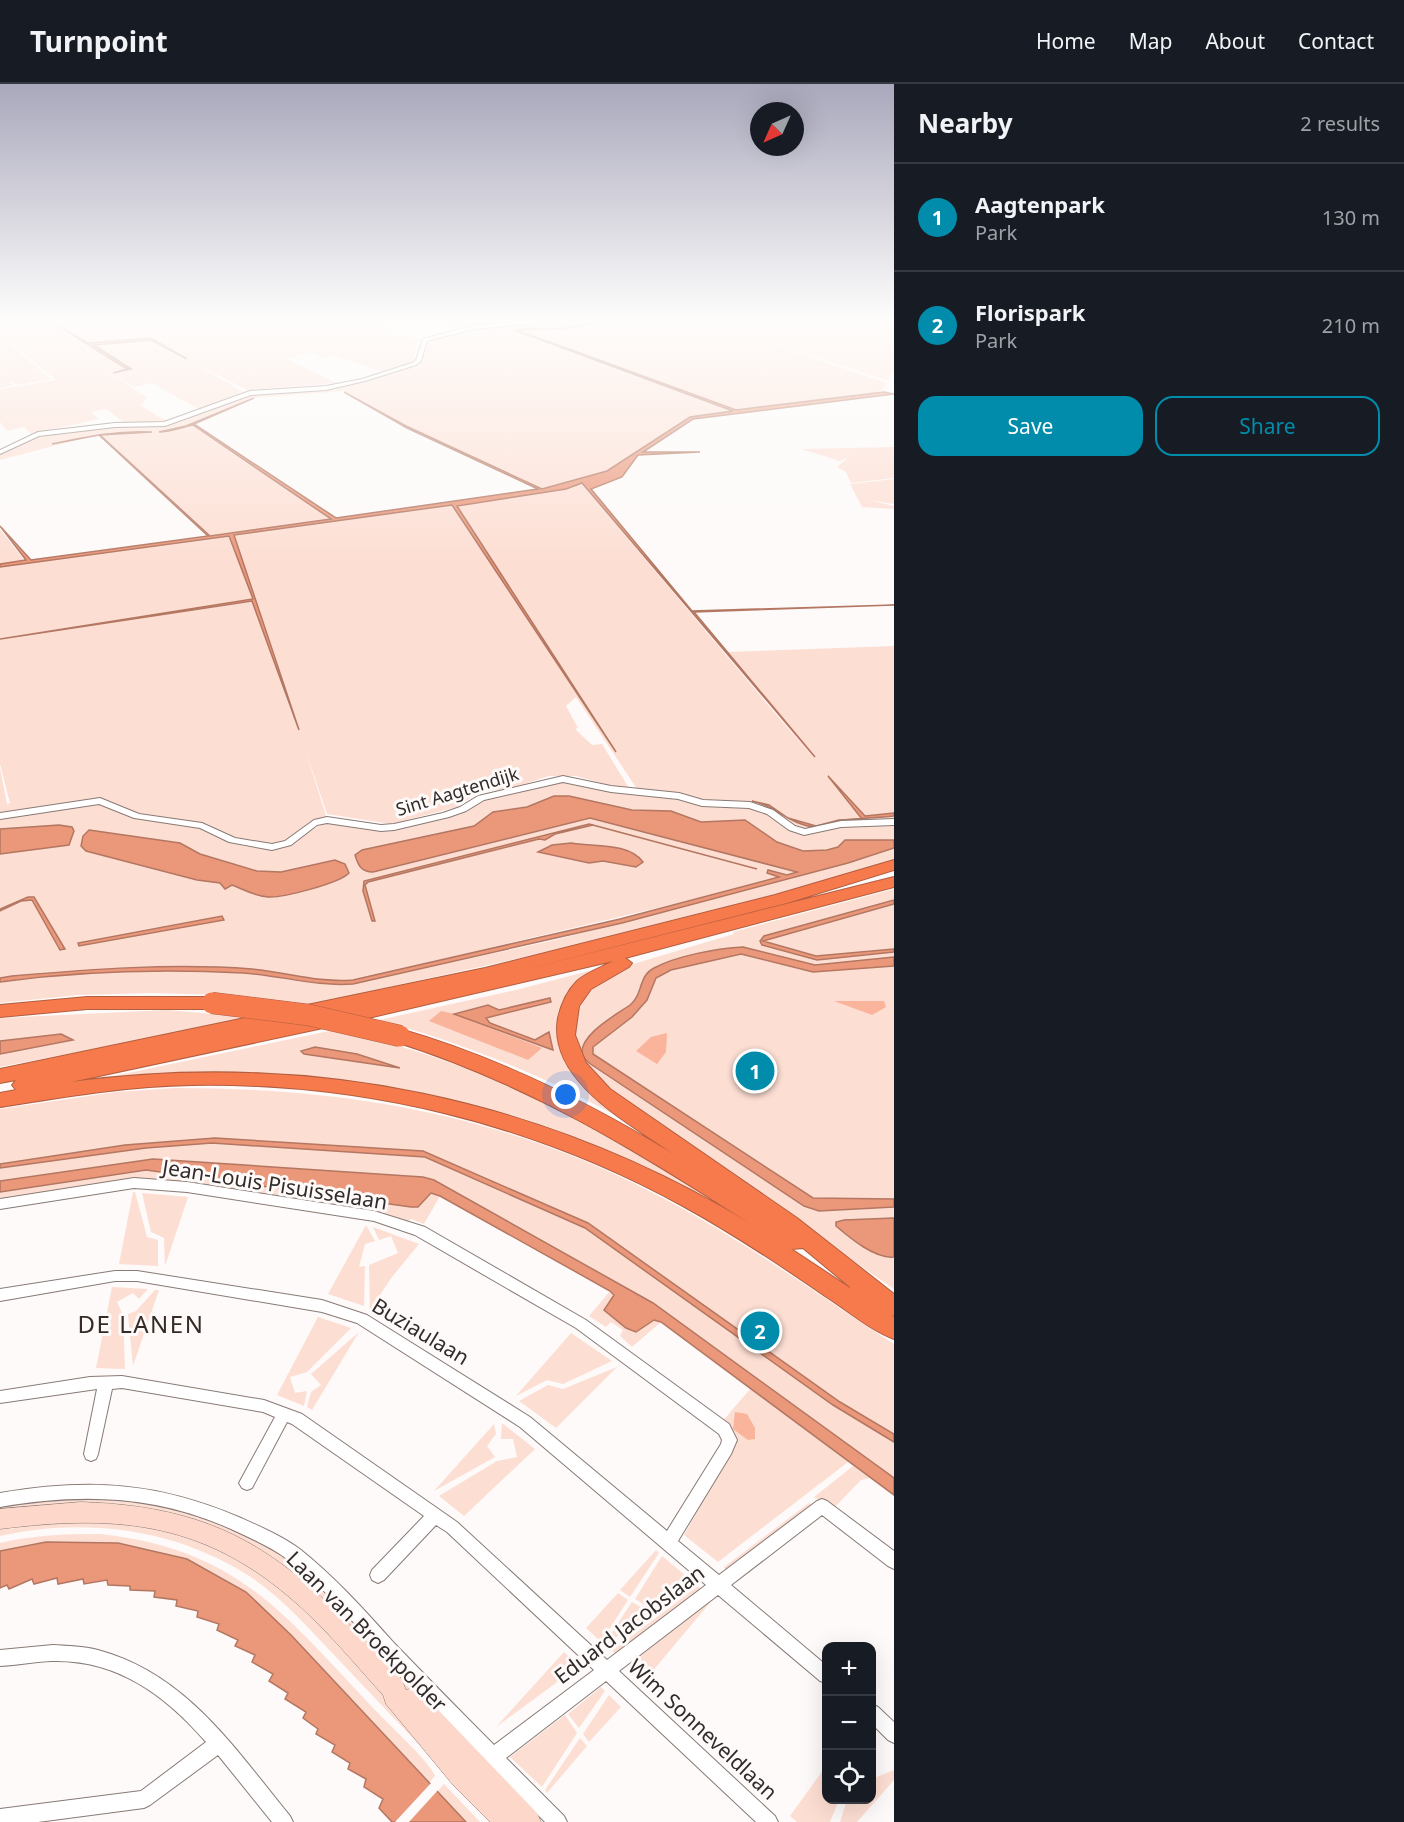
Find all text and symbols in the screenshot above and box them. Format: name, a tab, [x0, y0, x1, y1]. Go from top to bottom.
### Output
text: Turnpoint	[30, 22, 168, 60]
text: Home	[1036, 27, 1096, 55]
text: Map	[1129, 27, 1172, 55]
text: About	[1205, 27, 1265, 55]
text: Contact	[1298, 27, 1374, 55]
north arrow	[750, 102, 804, 156]
text: Nearby	[918, 105, 1013, 141]
text: 2 results	[1300, 110, 1380, 137]
text: Aagtenpark	[975, 189, 1105, 219]
text: 1	[932, 204, 943, 231]
text: 130 m	[1322, 204, 1380, 231]
text: Park	[975, 219, 1017, 246]
text: Florispark	[975, 297, 1085, 327]
text: 2	[932, 312, 943, 339]
text: 210 m	[1322, 312, 1380, 339]
text: Park	[975, 327, 1017, 354]
button: Save	[918, 396, 1143, 456]
button: Share	[1155, 396, 1380, 456]
street label: Sint Aagtendijk	[393, 761, 522, 821]
pin: 1	[736, 1048, 774, 1094]
your location	[551, 1080, 580, 1109]
street label: Jean-Louis Pisuisselaan	[159, 1152, 389, 1216]
street label: Buziaulaan	[367, 1291, 475, 1371]
district label: DE LANEN	[78, 1307, 204, 1340]
pin: 2	[740, 1308, 780, 1354]
street label: Laan van Broekpolder	[281, 1545, 454, 1718]
street label: Eduard Jacobslaan	[548, 1558, 710, 1690]
map controls	[822, 1642, 876, 1804]
button: +	[822, 1642, 876, 1696]
street label: Wim Sonneveldlaan	[622, 1652, 784, 1806]
button: −	[822, 1696, 876, 1750]
button: locate	[822, 1750, 876, 1804]

